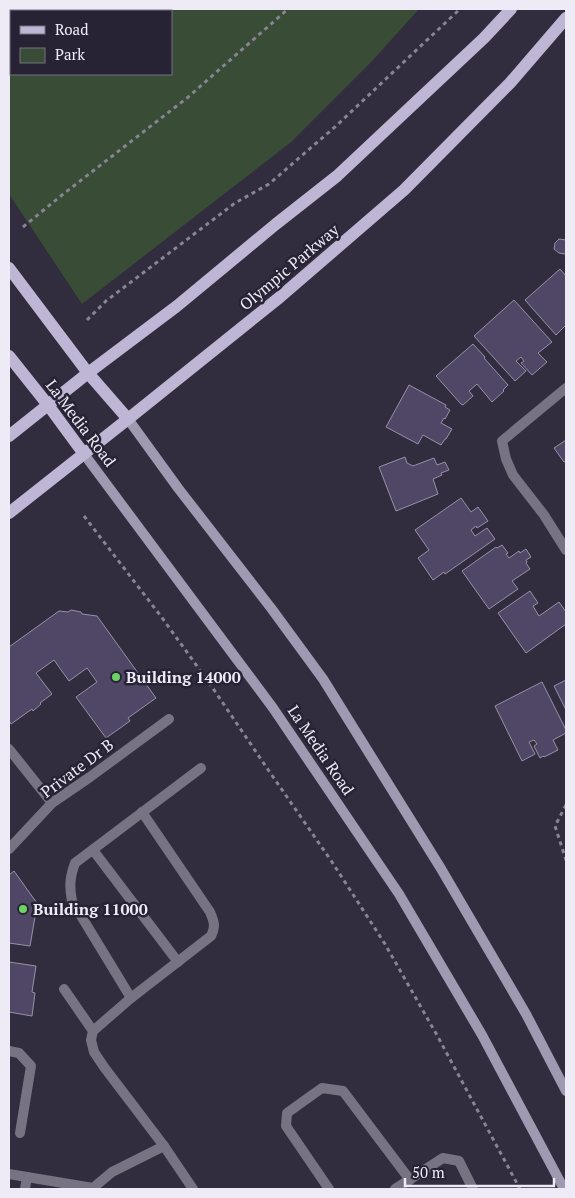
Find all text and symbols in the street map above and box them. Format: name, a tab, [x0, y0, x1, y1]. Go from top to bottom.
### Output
legend	[10, 10, 172, 75]
text: Road	[55, 19, 88, 39]
text: Park	[55, 44, 85, 64]
street label: Olympic Parkway	[235, 218, 344, 315]
street label: La Media Road	[41, 375, 121, 471]
place label: Building 14000	[126, 666, 241, 688]
marker: Building 14000	[110, 671, 122, 683]
street label: La Media Road	[283, 701, 359, 799]
street label: Private Dr B	[36, 733, 118, 803]
place label: Building 11000	[33, 898, 148, 920]
marker: Building 11000	[17, 903, 29, 915]
scale bar	[405, 1156, 554, 1188]
text: 50 m	[412, 1162, 445, 1182]

